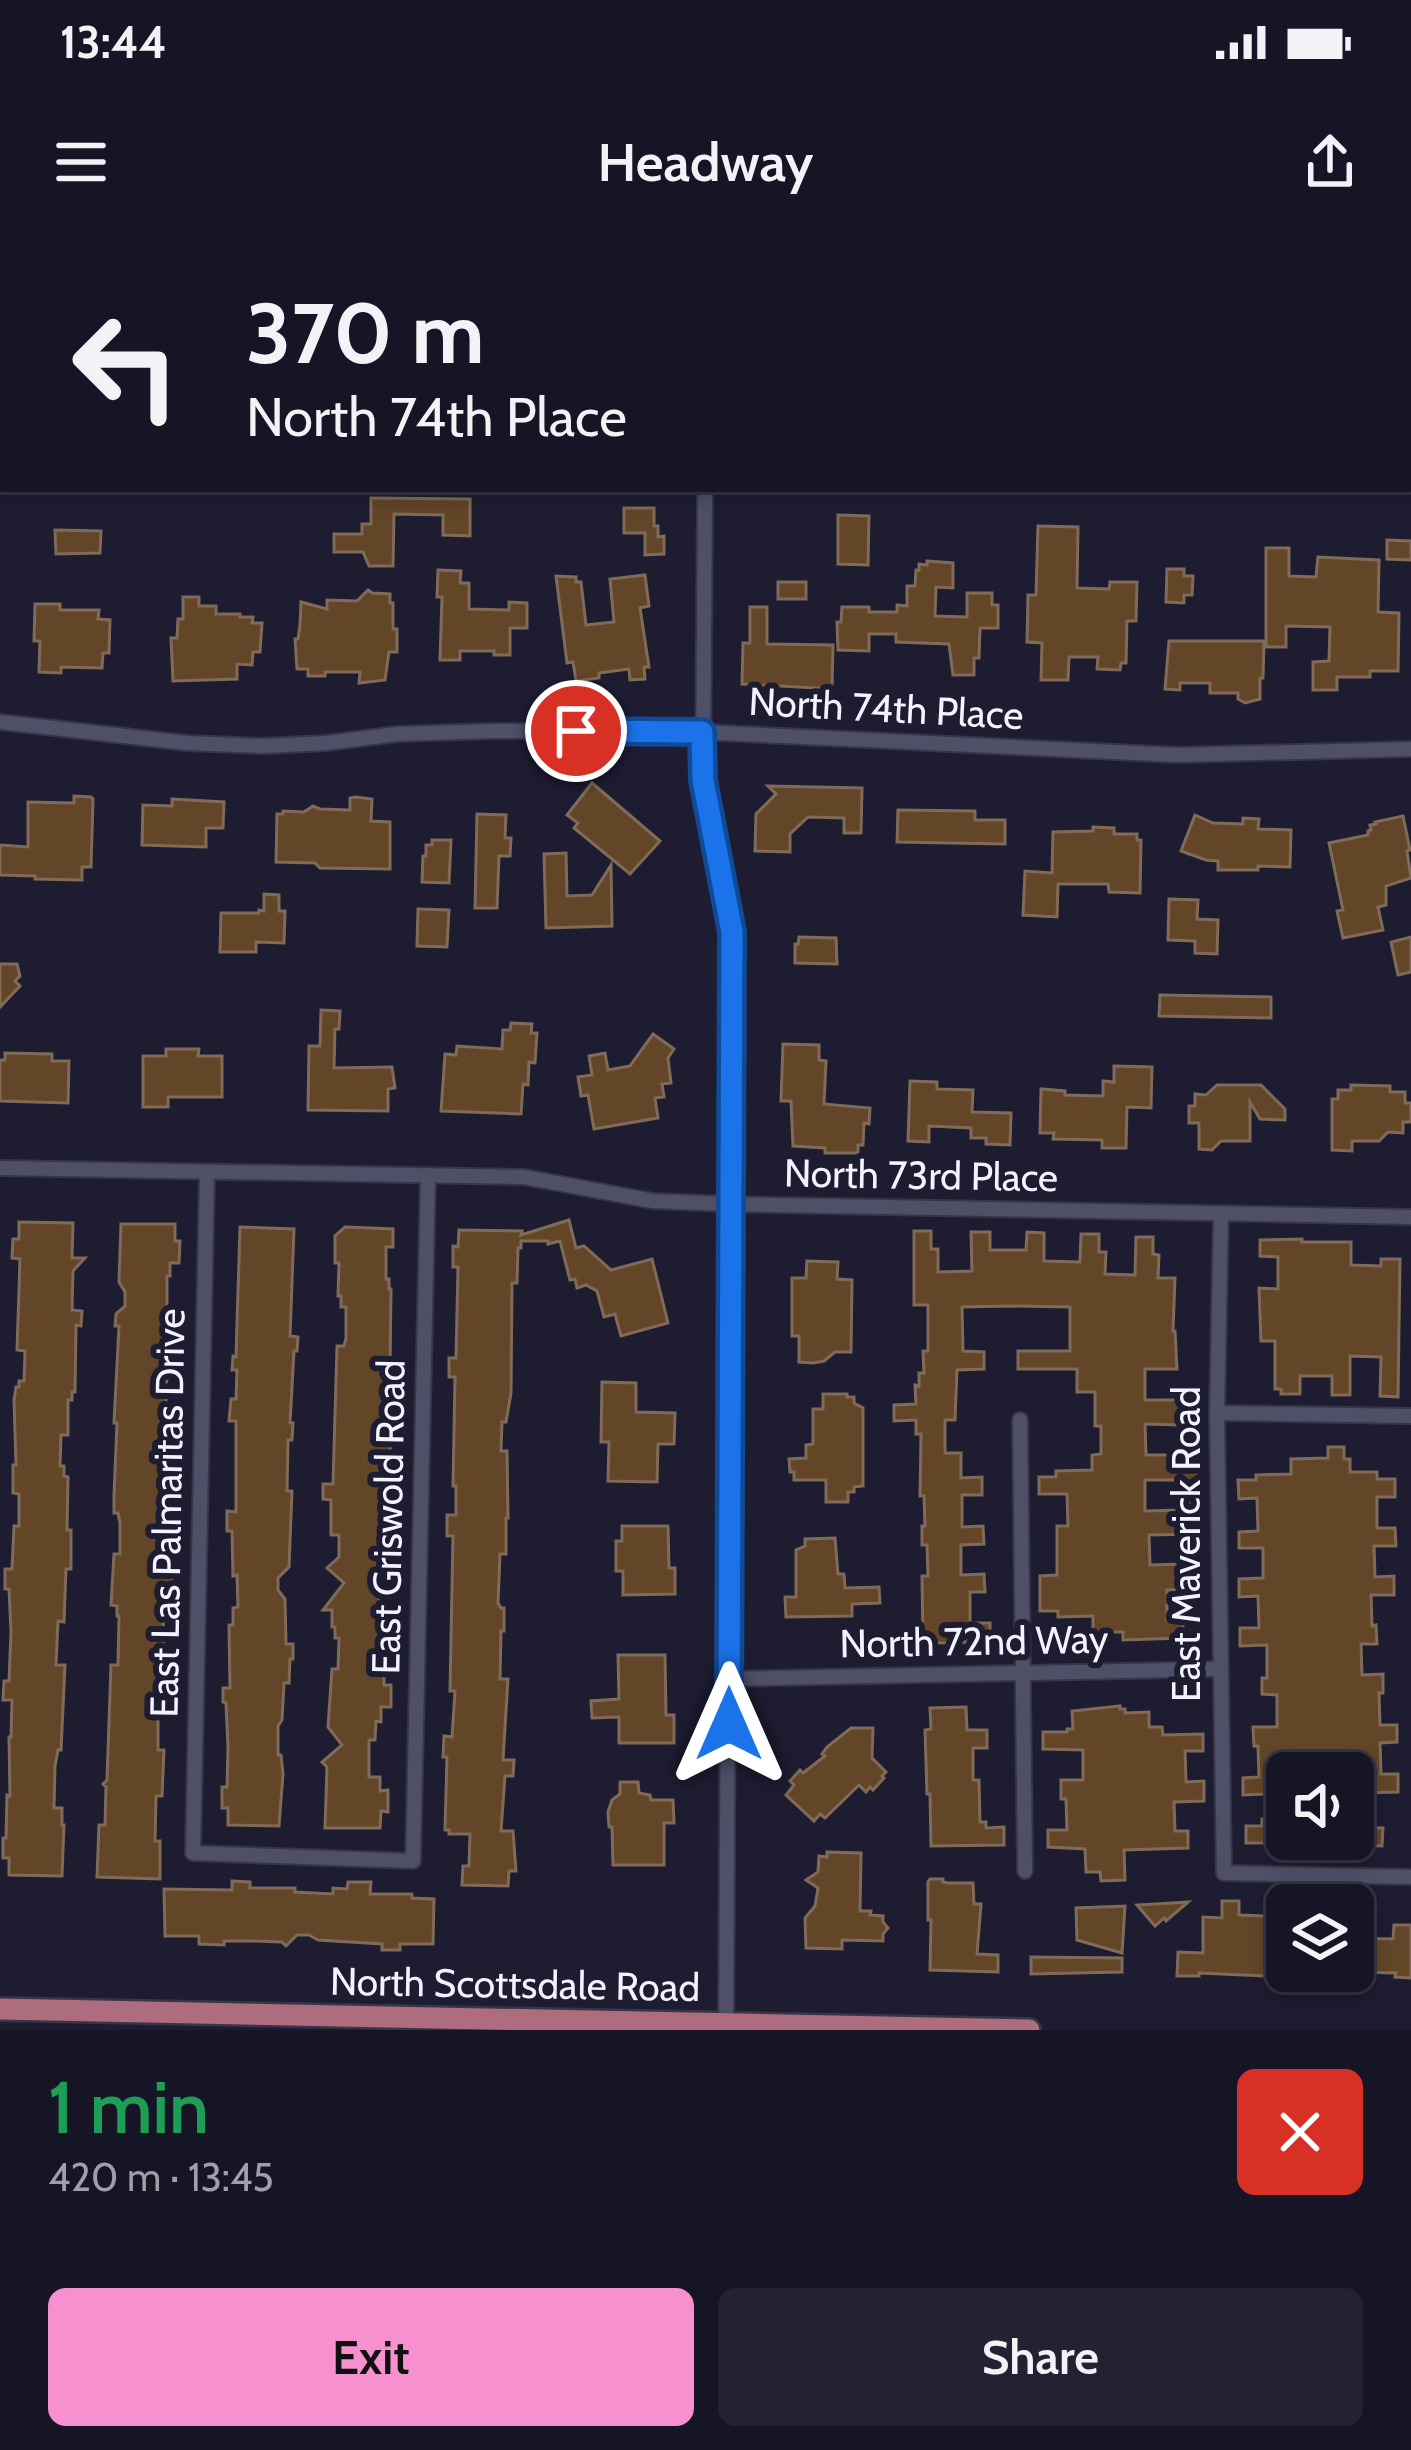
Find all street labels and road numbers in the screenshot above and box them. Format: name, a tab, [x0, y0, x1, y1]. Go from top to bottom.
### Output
street label: North 74th Place	[747, 677, 1025, 739]
street label: North 73rd Place	[784, 1149, 1058, 1201]
street label: East Las Palmaritas Drive	[139, 1308, 195, 1718]
street label: East Griswold Road	[361, 1359, 415, 1675]
street label: East Maverick Road	[1162, 1386, 1210, 1702]
street label: North 72nd Way	[839, 1615, 1109, 1667]
street label: North Scottsdale Road	[329, 1957, 701, 2011]

